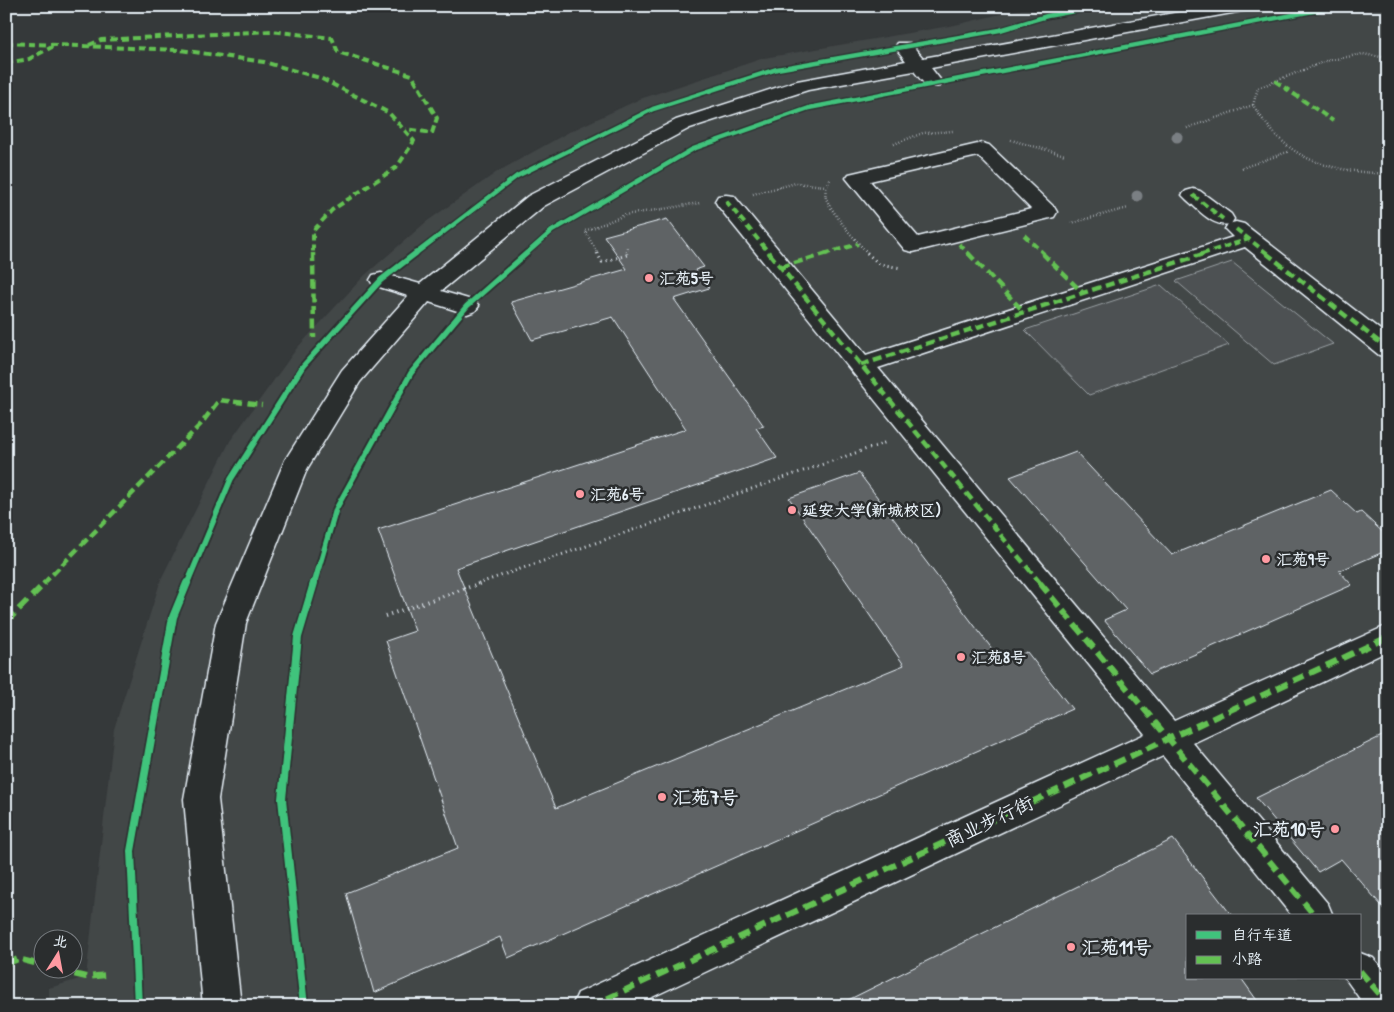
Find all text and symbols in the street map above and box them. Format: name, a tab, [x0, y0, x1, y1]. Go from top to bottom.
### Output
place label: 汇苑5号	[659, 267, 714, 289]
marker: 汇苑5号	[643, 272, 655, 284]
place label: 汇苑6号	[590, 483, 644, 505]
marker: 汇苑6号	[574, 488, 586, 500]
place label: 延安大学(新城校区)	[802, 499, 941, 521]
marker: 延安大学(新城校区)	[786, 504, 798, 516]
place label: 汇苑9号	[1276, 548, 1330, 570]
marker: 汇苑9号	[1260, 553, 1272, 565]
place label: 汇苑8号	[971, 646, 1026, 668]
marker: 汇苑8号	[955, 651, 967, 663]
place label: 汇苑7号	[672, 784, 738, 810]
street label: 商业步行街	[940, 789, 1038, 853]
marker: 汇苑7号	[656, 791, 668, 803]
place label: 汇苑10号	[1253, 816, 1325, 842]
marker: 汇苑10号	[1329, 823, 1341, 835]
legend	[1186, 914, 1362, 980]
text: 自行车道	[1232, 924, 1292, 945]
north arrow	[32, 930, 82, 980]
text: 北	[52, 930, 69, 951]
place label: 汇苑11号	[1081, 934, 1152, 960]
marker: 汇苑11号	[1065, 941, 1077, 953]
text: 小路	[1232, 948, 1262, 969]

